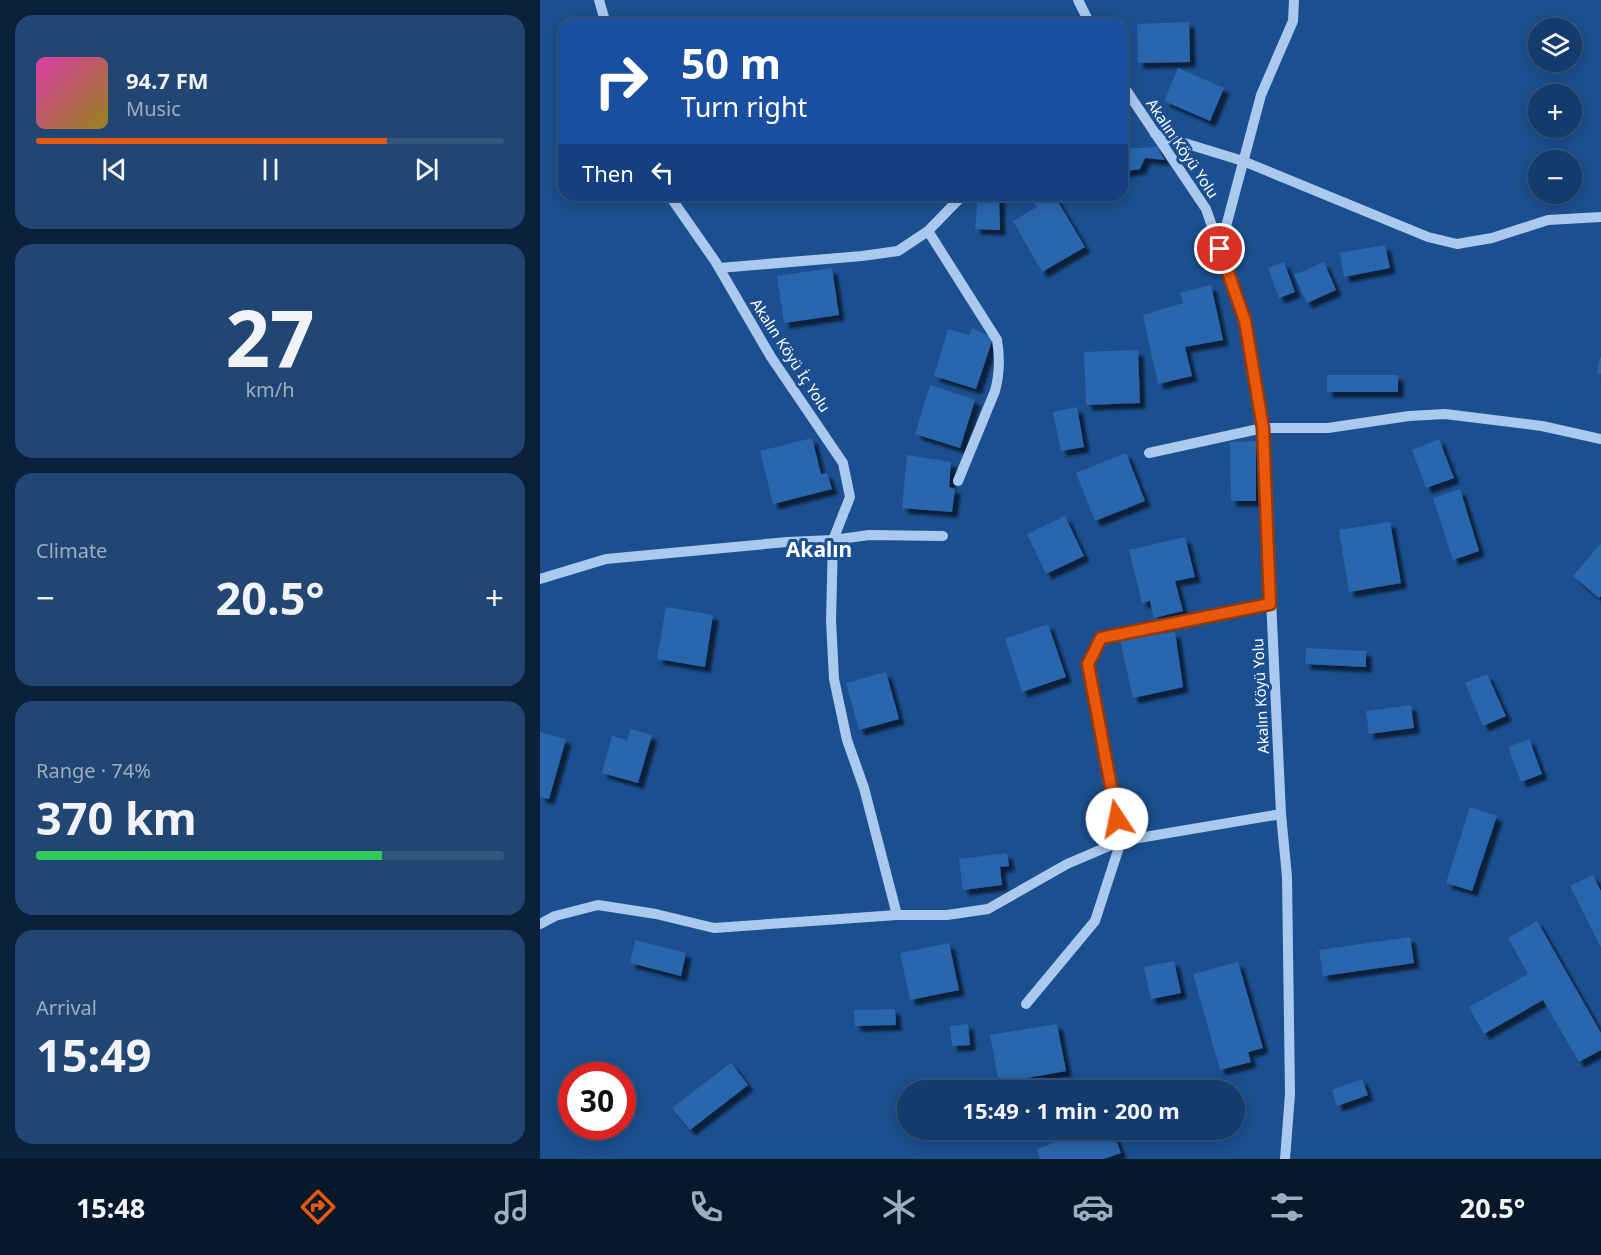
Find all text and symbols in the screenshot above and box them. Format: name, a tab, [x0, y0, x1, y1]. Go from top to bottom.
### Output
map controls	[1528, 18, 1582, 204]
button: layers	[1528, 18, 1582, 72]
text: 50 m	[681, 34, 781, 91]
icon: right	[582, 42, 660, 120]
text: 94.7 FM	[126, 65, 208, 95]
button: +	[1528, 84, 1582, 138]
text: Turn right	[681, 88, 807, 125]
street label: Akalın Köyü Yolu	[1142, 94, 1224, 202]
text: Music	[126, 95, 181, 122]
button: −	[1528, 150, 1582, 204]
icon: previous	[98, 153, 131, 186]
icon: pause	[254, 153, 287, 186]
icon: next	[410, 153, 443, 186]
icon: left	[646, 156, 679, 189]
text: Then	[582, 158, 634, 188]
pin	[1194, 223, 1245, 274]
icon: arrive	[1203, 232, 1236, 265]
text: 27	[225, 284, 315, 390]
street label: Akalın Köyü İç Yolu	[747, 294, 835, 416]
text: km/h	[245, 376, 295, 403]
district label: Akalın	[786, 535, 852, 563]
text: Climate	[36, 537, 107, 564]
text: 20.5°	[216, 567, 324, 628]
text: −	[36, 575, 55, 620]
text: +	[485, 575, 504, 620]
street label: Akalın Köyü Yolu	[1247, 638, 1273, 754]
text: Range · 74%	[36, 757, 151, 784]
text: 370 km	[36, 787, 197, 848]
position arrow	[1085, 787, 1149, 851]
text: Arrival	[36, 994, 97, 1021]
text: 15:49	[36, 1024, 152, 1085]
speed limit sign: 30	[558, 1062, 636, 1140]
text: 15:49 · 1 min · 200 m	[962, 1095, 1180, 1125]
icon: directions	[297, 1186, 339, 1228]
icon: music	[491, 1186, 533, 1228]
icon: phone	[685, 1186, 727, 1228]
icon: climate	[878, 1186, 920, 1228]
icon: car	[1072, 1186, 1114, 1228]
icon: filters	[1266, 1186, 1308, 1228]
text: 15:48	[76, 1189, 145, 1226]
text: 20.5°	[1460, 1189, 1525, 1226]

